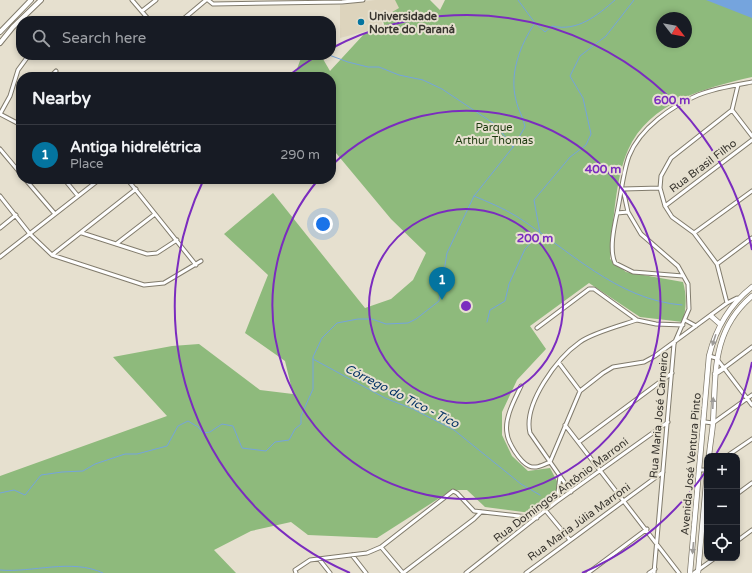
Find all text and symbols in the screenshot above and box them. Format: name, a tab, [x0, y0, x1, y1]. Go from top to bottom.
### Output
place label: Universidade Norte do Paraná	[369, 10, 455, 36]
north arrow	[656, 12, 692, 48]
search box	[16, 16, 336, 60]
marker: Universidade Norte do Paraná	[356, 17, 366, 27]
icon: search	[30, 27, 52, 49]
text: Search here	[62, 29, 146, 47]
text: Nearby	[32, 88, 91, 109]
text: 600 m	[654, 93, 690, 107]
park label: Parque Arthur Thomas	[455, 121, 533, 147]
street label: Rua Brasil Filho	[667, 136, 739, 195]
text: Antiga hidrelétrica	[70, 138, 202, 156]
text: 1	[41, 147, 49, 163]
text: 290 m	[280, 147, 320, 163]
text: Place	[70, 156, 103, 172]
text: 400 m	[585, 162, 621, 176]
your location	[313, 214, 333, 234]
text: 200 m	[517, 231, 553, 245]
pin: 1	[429, 267, 455, 300]
centre of rings	[459, 299, 473, 313]
one-way arrow	[710, 335, 716, 347]
street label: Rua Maria José Carneiro	[647, 351, 671, 479]
water label: Córrego do Tico - Tico	[343, 361, 462, 431]
street label: Avenida José Ventura Pinto	[678, 392, 704, 536]
one-way arrow	[710, 397, 717, 409]
street label: Rua Domingos Antônio Marroni	[491, 435, 631, 545]
map controls	[704, 453, 740, 561]
button: +	[704, 453, 740, 489]
street label: Rua Maria Júlia Marroni	[525, 480, 633, 564]
button: −	[704, 489, 740, 525]
button: locate	[704, 525, 740, 561]
one-way arrow	[689, 542, 696, 554]

